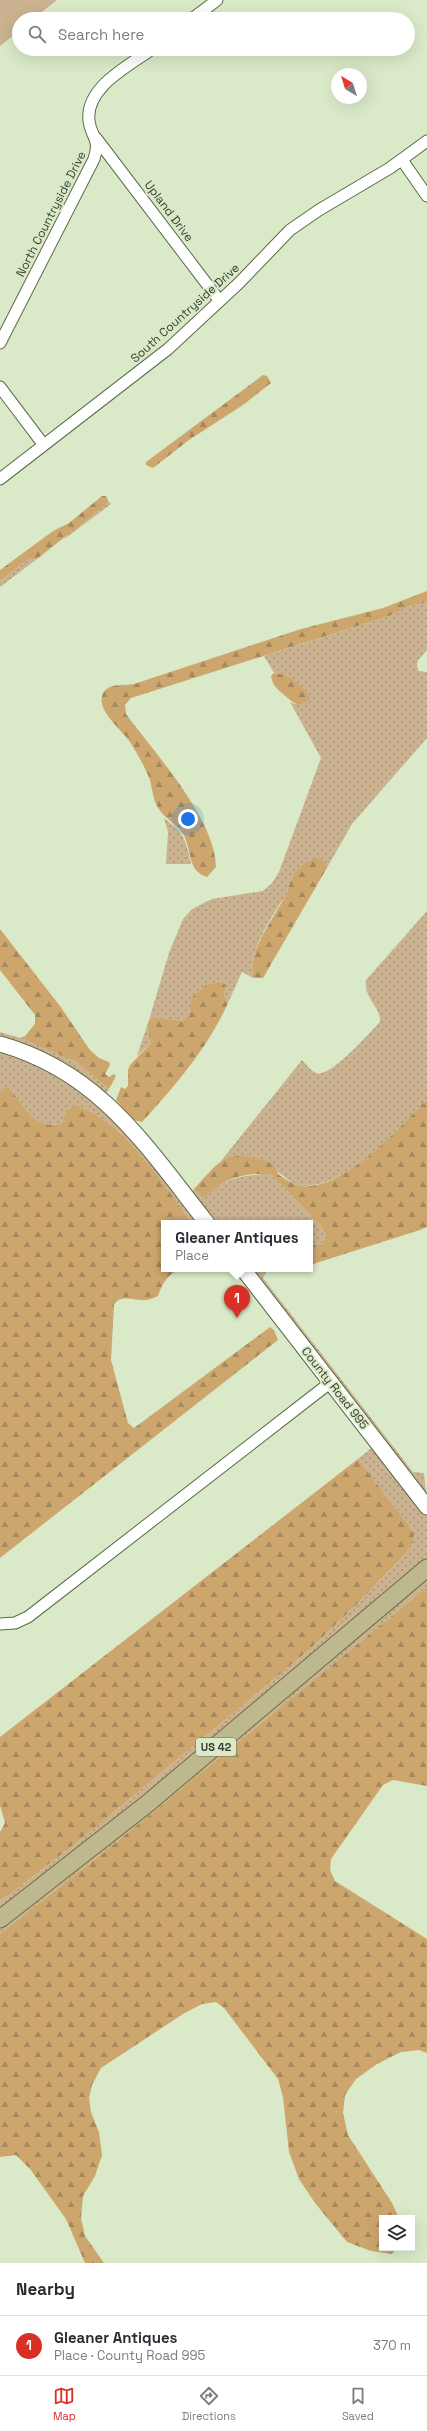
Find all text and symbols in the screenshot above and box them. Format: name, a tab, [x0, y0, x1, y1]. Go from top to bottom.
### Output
search box	[12, 12, 415, 56]
icon: search	[26, 23, 48, 45]
text: Search here	[58, 25, 144, 44]
north arrow	[331, 68, 367, 104]
street label: North Countryside Drive	[12, 149, 90, 279]
street label: Upland Drive	[141, 177, 197, 245]
street label: South Countryside Drive	[127, 260, 243, 366]
your location	[178, 809, 198, 829]
popup	[161, 1220, 313, 1272]
text: Gleaner Antiques	[175, 1228, 299, 1247]
text: Place	[175, 1247, 209, 1264]
pin: 1	[224, 1285, 250, 1318]
street label: County Road 995	[298, 1344, 372, 1432]
road number: US 42	[196, 1738, 236, 1756]
map controls	[379, 2215, 415, 2251]
button: layers	[379, 2215, 415, 2251]
text: Nearby	[16, 2278, 75, 2300]
text: Gleaner Antiques	[54, 2328, 177, 2347]
text: 1	[26, 2337, 32, 2354]
text: 370 m	[373, 2337, 411, 2354]
text: Place · County Road 995	[54, 2347, 205, 2364]
tab: Map	[53, 2385, 76, 2423]
tab: Directions	[182, 2385, 236, 2423]
tab: Saved	[342, 2385, 374, 2423]

